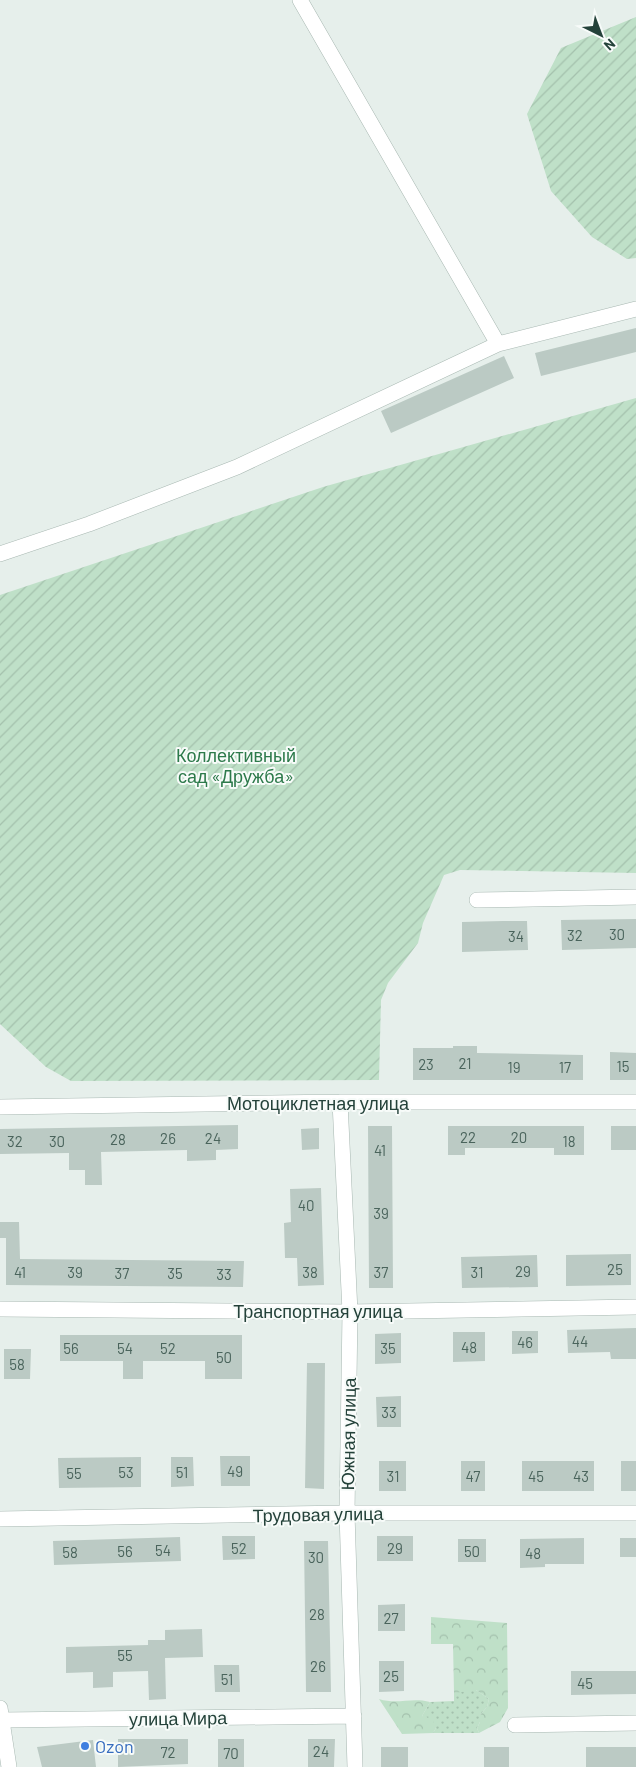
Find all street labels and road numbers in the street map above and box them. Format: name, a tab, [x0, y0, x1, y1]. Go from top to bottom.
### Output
street label: Мотоциклетная улица	[227, 1092, 410, 1114]
street label: Транспортная улица	[233, 1300, 404, 1322]
street label: Южная улица	[336, 1376, 360, 1491]
street label: Трудовая улица	[252, 1502, 385, 1526]
street label: улица Мира	[129, 1706, 228, 1730]

